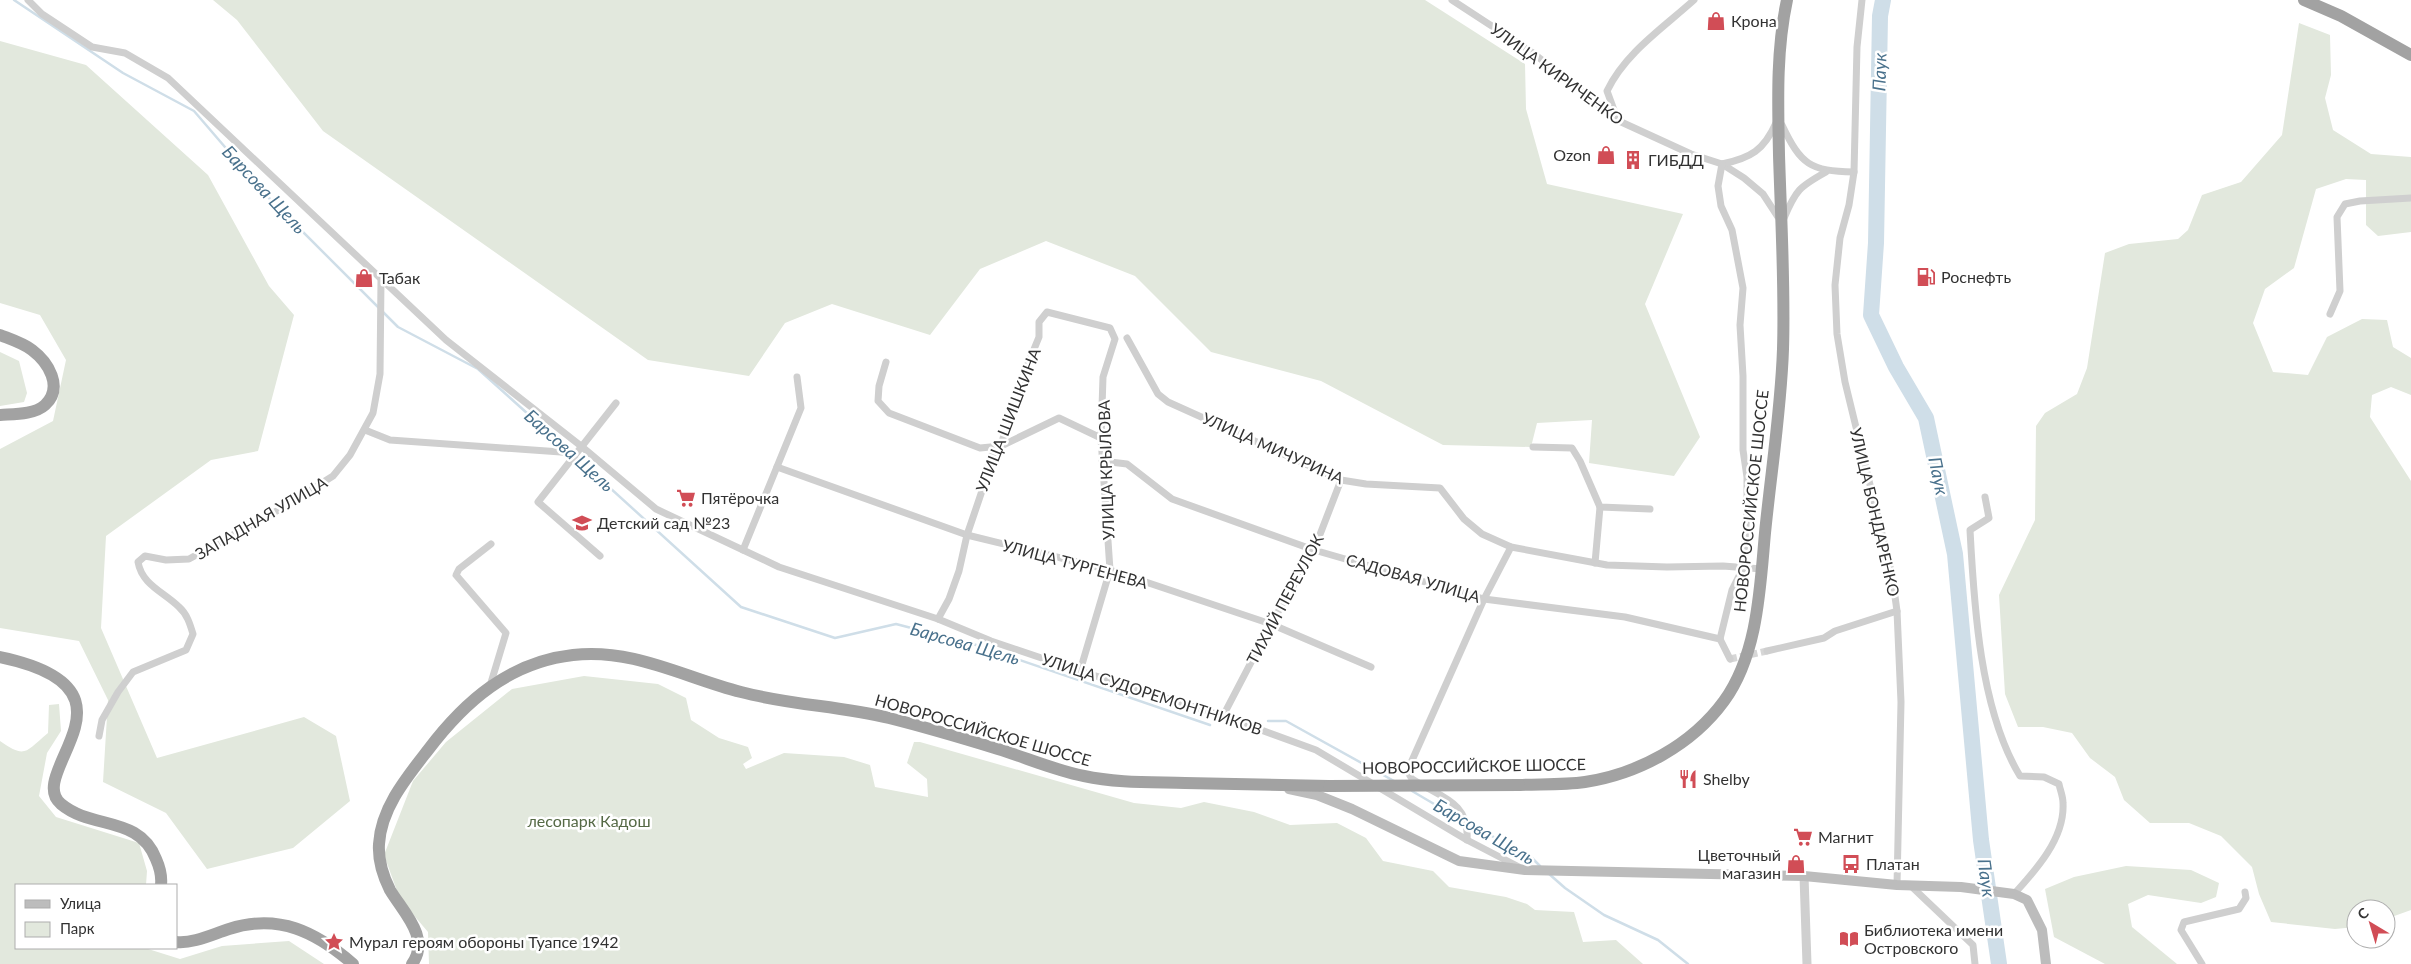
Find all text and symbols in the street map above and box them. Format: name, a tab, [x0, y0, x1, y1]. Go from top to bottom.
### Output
shop icon: Крона	[1705, 10, 1727, 32]
place label: Крона	[1731, 11, 1777, 30]
street label: УЛИЦА КИРИЧЕНКО	[1487, 19, 1628, 128]
water label: Паук	[1867, 52, 1891, 92]
water label: Барсова Щель	[218, 140, 311, 238]
shop icon: Ozon	[1595, 144, 1617, 166]
place label: Ozon	[1553, 145, 1591, 164]
building icon: ГИБДД	[1622, 149, 1644, 171]
place label: ГИБДД	[1648, 150, 1704, 169]
fuel station icon: Роснефть	[1915, 266, 1937, 288]
shop icon: Табак	[353, 267, 375, 289]
place label: Роснефть	[1941, 267, 2011, 286]
place label: Табак	[379, 268, 421, 287]
street label: УЛИЦА ШИШКИНА	[971, 345, 1044, 495]
street label: НОВОРОССИЙСКОЕ ШОССЕ	[1729, 389, 1772, 613]
street label: УЛИЦА КРЫЛОВА	[1094, 399, 1117, 541]
water label: Барсова Щель	[520, 404, 619, 496]
street label: УЛИЦА МИЧУРИНА	[1200, 408, 1347, 487]
street label: УЛИЦА БОНДАРЕНКО	[1847, 426, 1904, 598]
water label: Паук	[1924, 455, 1954, 497]
street label: ЗАПАДНАЯ УЛИЦА	[191, 472, 330, 563]
supermarket icon: Пятёрочка	[675, 487, 697, 509]
place label: Пятёрочка	[701, 488, 779, 507]
school or university icon: Детский сад №23	[571, 512, 593, 534]
place label: Детский сад №23	[597, 513, 730, 532]
street label: ТИХИЙ ПЕРЕУЛОК	[1242, 530, 1327, 667]
street label: УЛИЦА ТУРГЕНЕВА	[1000, 535, 1150, 592]
street label: САДОВАЯ УЛИЦА	[1344, 549, 1483, 606]
water label: Барсова Щель	[908, 617, 1023, 669]
street label: УЛИЦА СУДОРЕМОНТНИКОВ	[1039, 649, 1265, 738]
street label: НОВОРОССИЙСКОЕ ШОССЕ	[873, 690, 1093, 769]
street label: НОВОРОССИЙСКОЕ ШОССЕ	[1362, 754, 1586, 777]
restaurant icon: Shelby	[1677, 768, 1699, 790]
place label: Shelby	[1703, 769, 1750, 788]
water label: Барсова Щель	[1430, 793, 1539, 869]
park label: лесопарк Кадош	[527, 811, 651, 830]
supermarket icon: Магнит	[1792, 826, 1814, 848]
place label: Магнит	[1818, 827, 1874, 846]
place label: Цветочный магазин	[1698, 845, 1781, 882]
shop icon: Цветочный магазин	[1785, 853, 1807, 875]
bus stop icon: Платан	[1840, 853, 1862, 875]
place label: Платан	[1866, 854, 1920, 873]
water label: Паук	[1973, 857, 2001, 899]
legend	[15, 884, 178, 949]
text: Улица	[60, 894, 101, 912]
north arrow	[2346, 899, 2396, 949]
text: С	[2354, 903, 2372, 923]
text: Парк	[60, 919, 95, 937]
place label: Библиотека имени Островского	[1864, 920, 2003, 957]
library icon: Библиотека имени Островского	[1838, 928, 1860, 950]
place icon: Мурал героям обороны Туапсе 1942	[323, 931, 345, 953]
place label: Мурал героям обороны Туапсе 1942	[349, 932, 619, 951]

